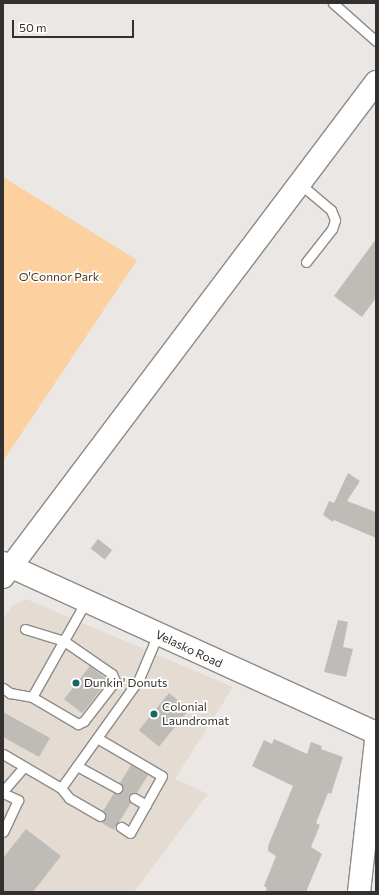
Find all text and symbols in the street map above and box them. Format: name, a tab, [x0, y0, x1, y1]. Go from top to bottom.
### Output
scale bar	[14, 12, 136, 38]
text: 50 m	[19, 20, 47, 34]
park label: O'Connor Park	[19, 270, 99, 284]
street label: Velasko Road	[153, 627, 225, 671]
place label: Dunkin' Donuts	[84, 676, 168, 690]
marker: Dunkin' Donuts	[71, 678, 81, 688]
place label: Colonial Laundromat	[162, 700, 229, 728]
marker: Colonial Laundromat	[149, 709, 159, 719]

